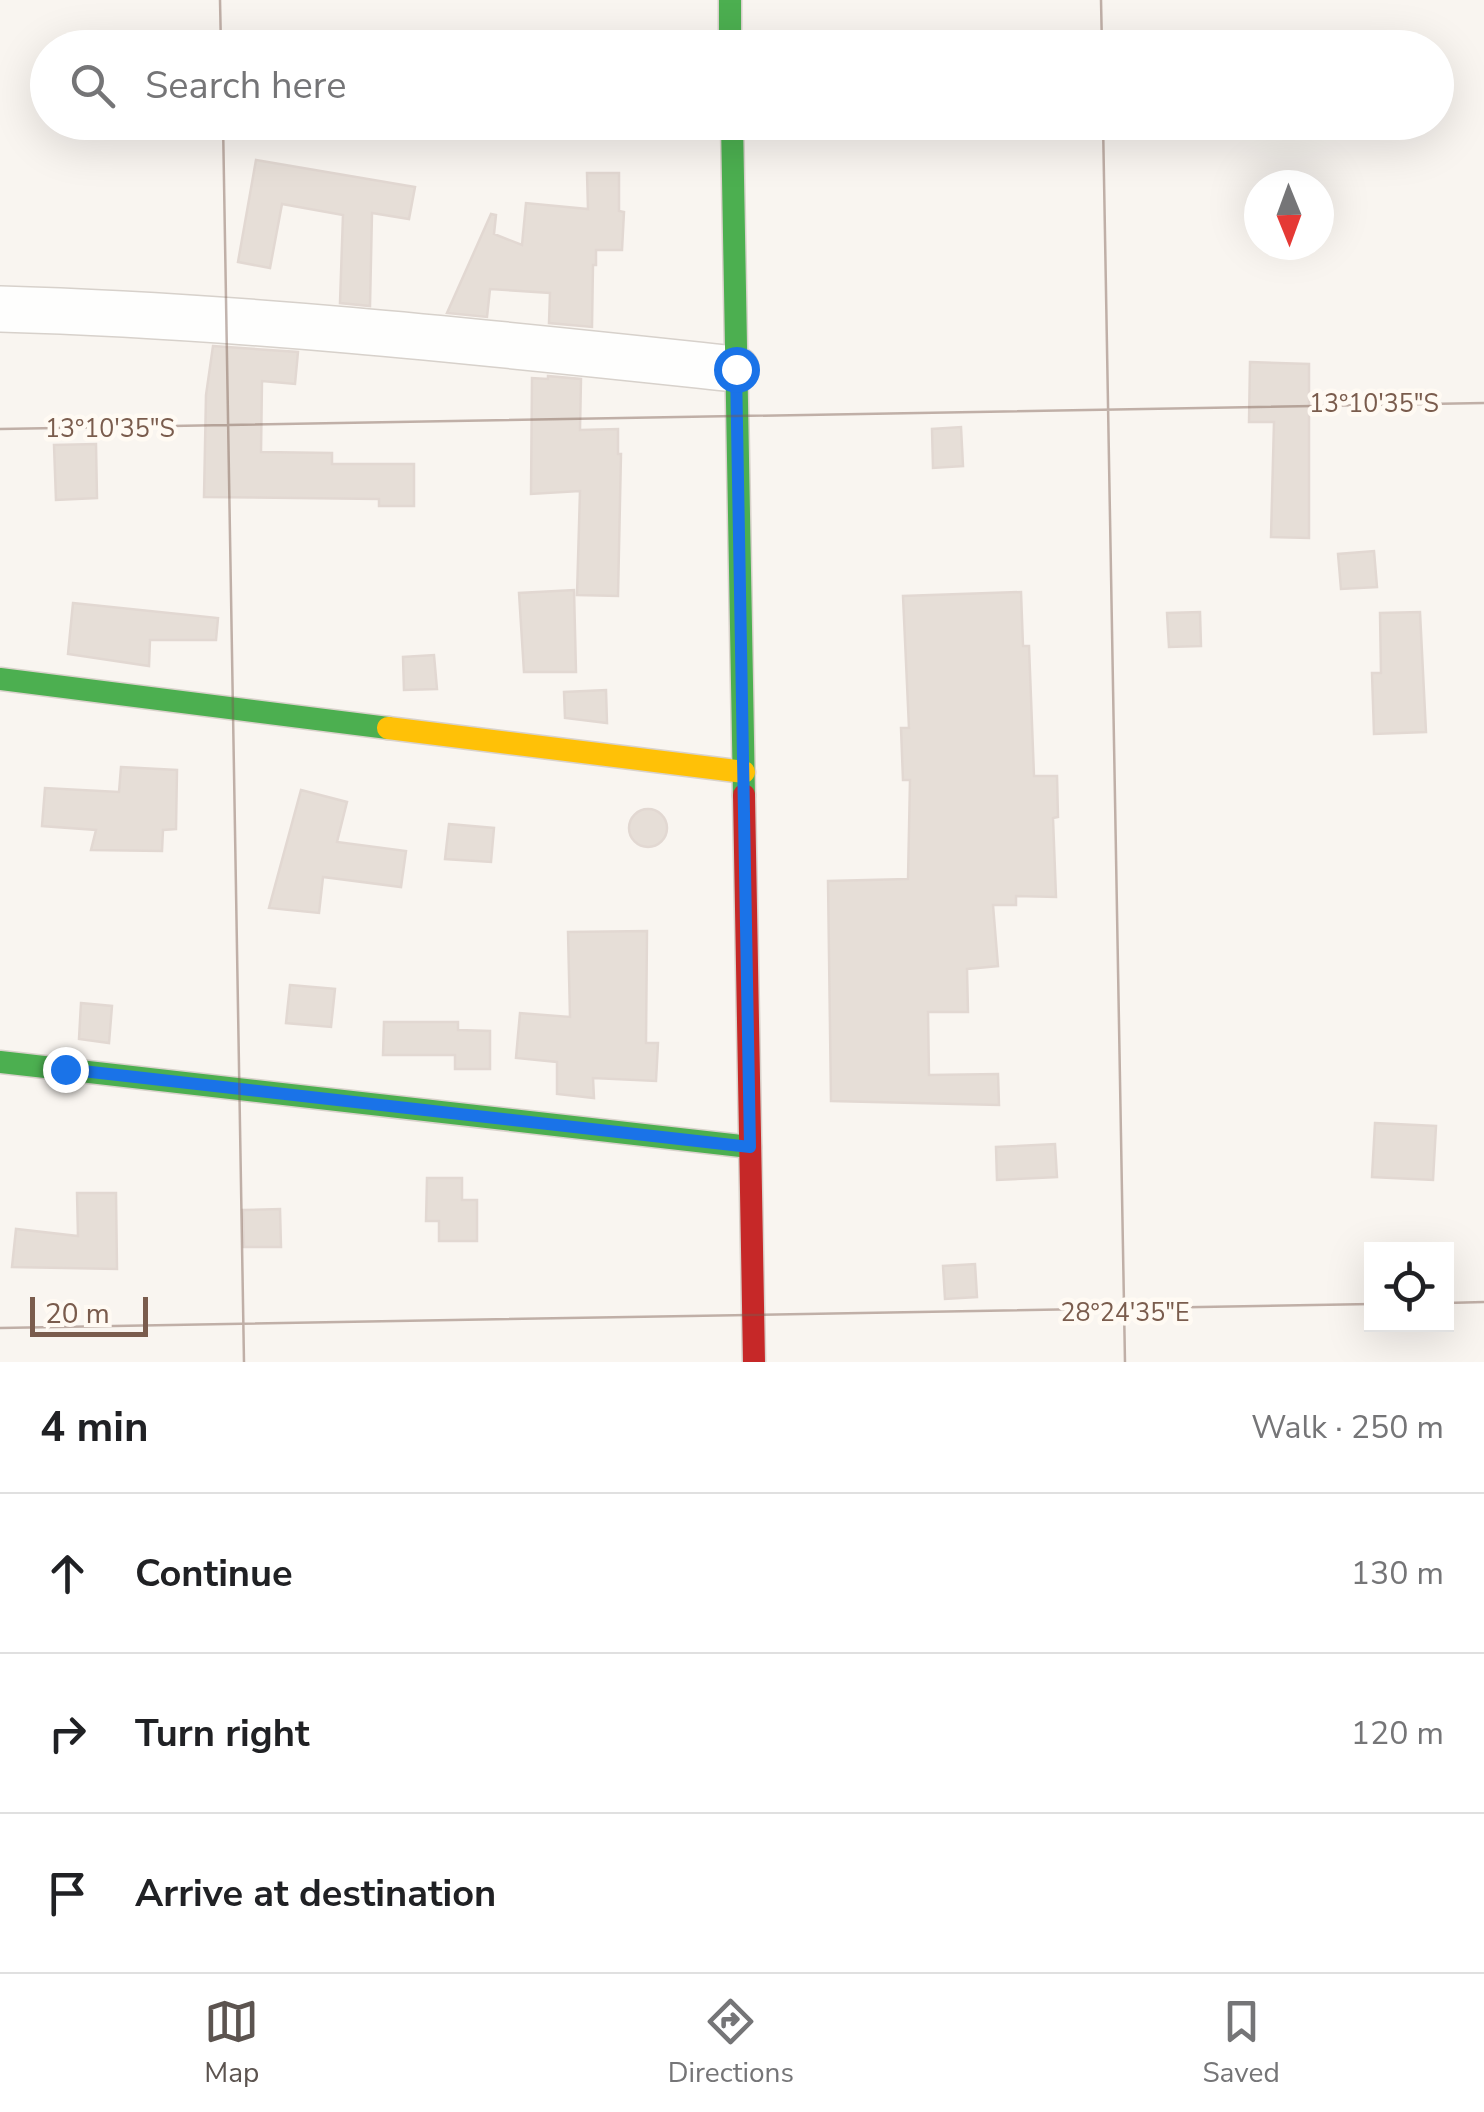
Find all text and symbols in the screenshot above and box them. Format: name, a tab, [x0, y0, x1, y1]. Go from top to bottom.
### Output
search box	[30, 30, 1454, 140]
icon: search	[65, 58, 120, 113]
text: Search here	[145, 60, 346, 111]
north arrow	[1244, 170, 1334, 260]
route start	[714, 347, 760, 393]
text: 13°10'35"S	[1309, 387, 1439, 421]
text: 13°10'35"S	[45, 412, 175, 446]
route end	[43, 1047, 89, 1093]
map controls	[1364, 1242, 1454, 1332]
button: locate	[1364, 1242, 1454, 1332]
scale bar	[30, 1292, 148, 1336]
text: 20 m	[45, 1295, 110, 1333]
text: 28°24'35"E	[1060, 1296, 1190, 1330]
text: 4 min	[40, 1399, 149, 1456]
text: Walk · 250 m	[1251, 1406, 1444, 1449]
icon: ahead	[40, 1546, 95, 1601]
text: Continue	[135, 1548, 293, 1599]
text: 130 m	[1351, 1552, 1444, 1595]
icon: right	[40, 1706, 95, 1761]
text: Turn right	[135, 1708, 310, 1759]
text: 120 m	[1351, 1712, 1444, 1755]
icon: arrive	[40, 1866, 95, 1921]
text: Arrive at destination	[135, 1868, 496, 1919]
tab: Map	[204, 1994, 259, 2092]
tab: Directions	[668, 1994, 794, 2092]
tab: Saved	[1202, 1994, 1280, 2092]

